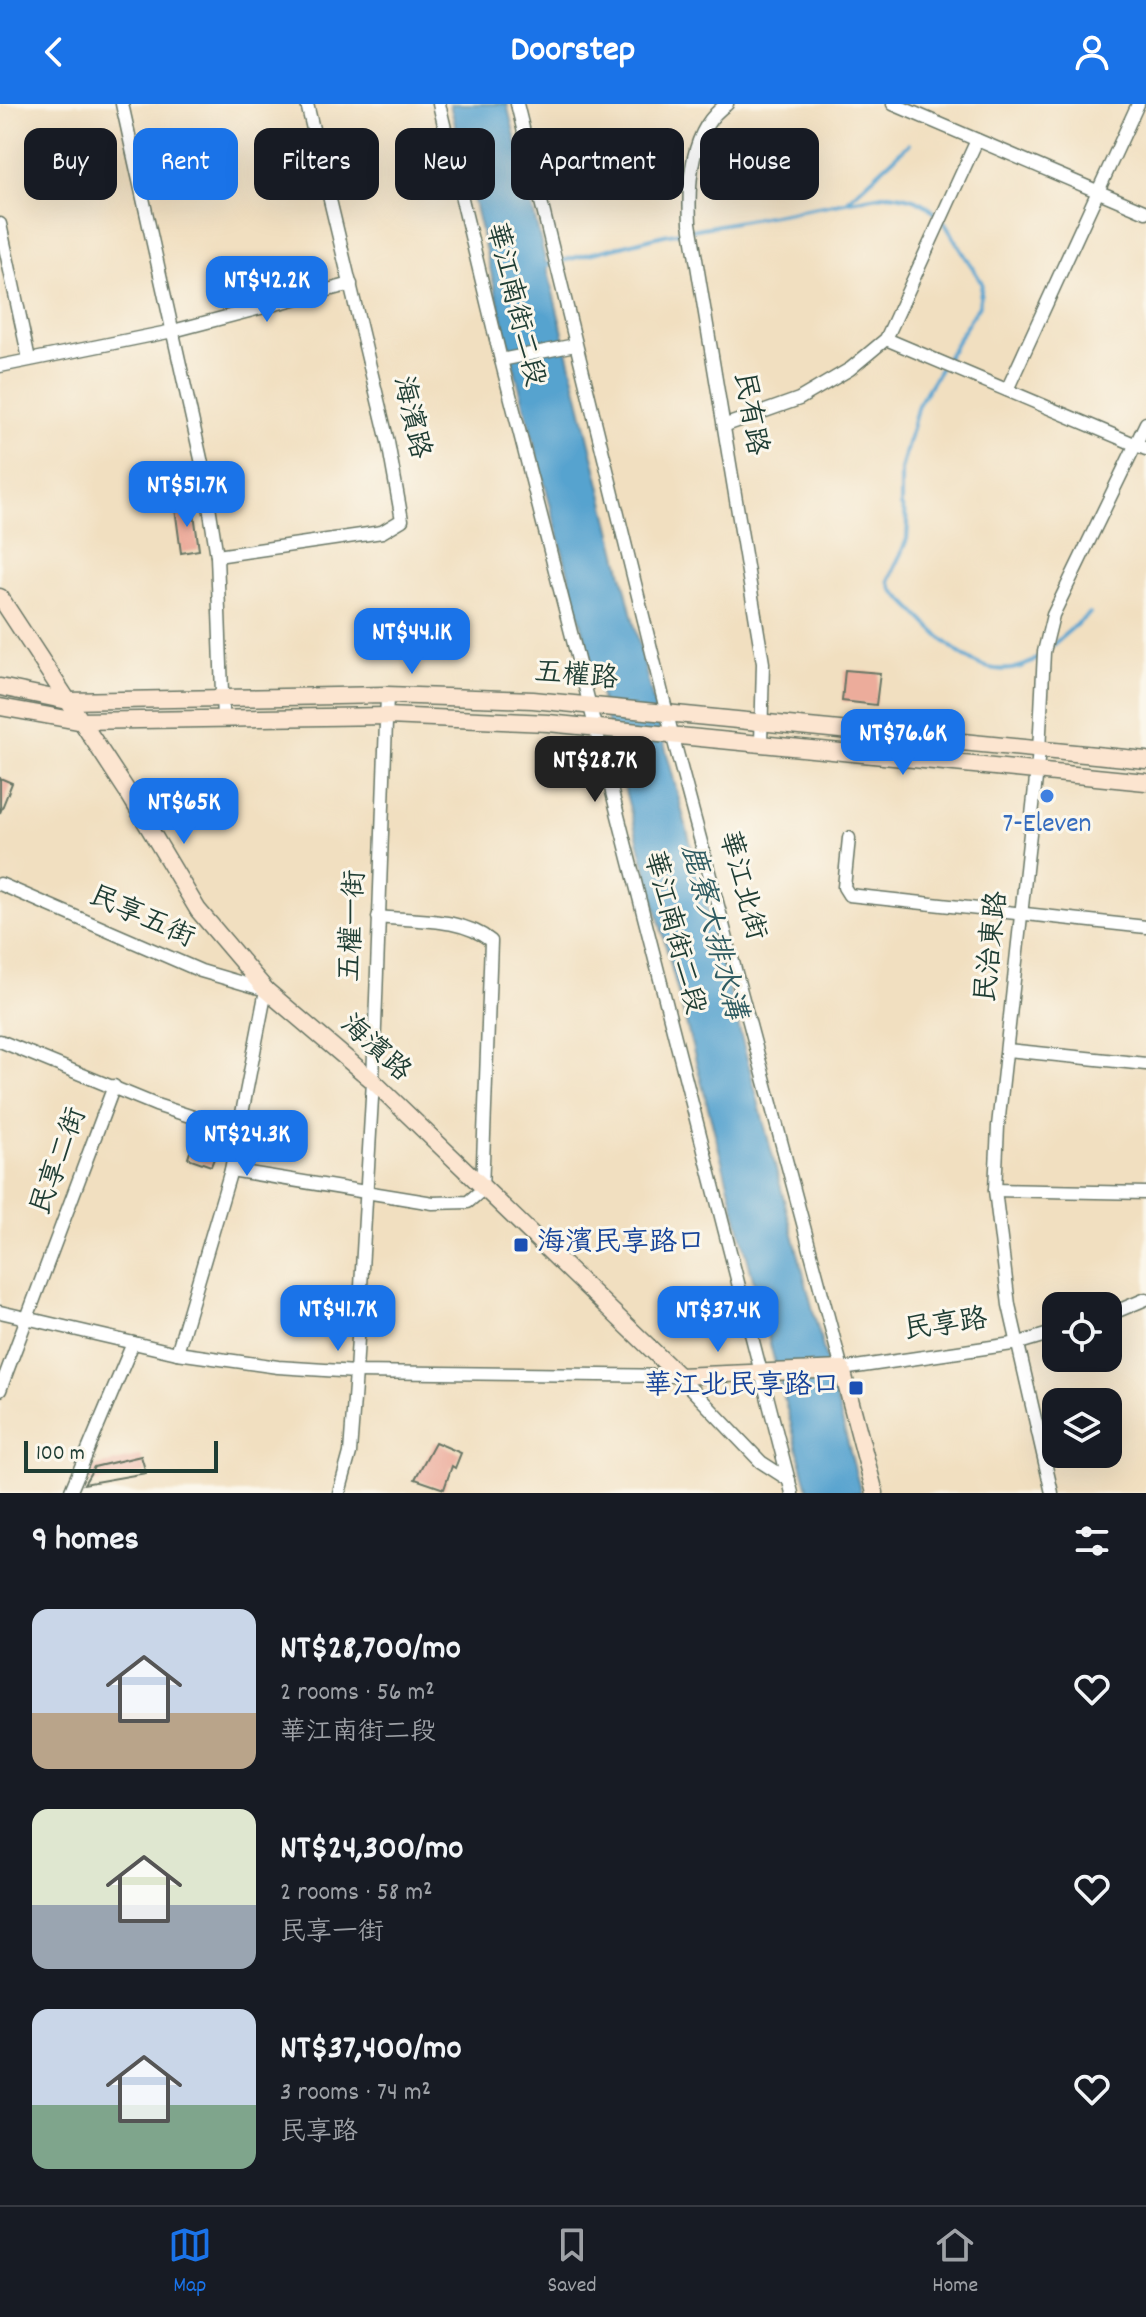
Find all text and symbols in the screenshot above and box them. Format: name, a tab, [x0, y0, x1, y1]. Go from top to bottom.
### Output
text: Doorstep	[511, 26, 635, 78]
icon: back	[32, 30, 76, 74]
icon: person	[1070, 30, 1114, 74]
chip: Buy	[24, 128, 117, 200]
chip: Rent	[133, 128, 238, 200]
chip: Filters	[254, 128, 379, 200]
chip: New	[395, 128, 495, 200]
chip: Apartment	[511, 128, 684, 200]
chip: House	[700, 128, 819, 200]
street label: 華江南街二段	[473, 219, 553, 391]
pin: NT$42.2K	[184, 256, 350, 324]
text: NT$42.2K	[224, 263, 310, 300]
street label: 民有路	[721, 369, 775, 459]
street label: 海濱路	[380, 373, 438, 463]
pin: NT$51.7K	[104, 461, 270, 529]
text: NT$51.7K	[147, 468, 227, 505]
pin: NT$44.1K	[329, 608, 495, 676]
text: NT$44.1K	[372, 615, 452, 652]
street label: 五權路	[532, 654, 620, 702]
pin: NT$76.6K	[820, 709, 986, 777]
text: NT$76.6K	[859, 716, 947, 753]
pin: NT$28.7K	[512, 736, 678, 804]
text: NT$28.7K	[553, 743, 637, 780]
pin: NT$65K	[119, 778, 249, 846]
text: NT$65K	[147, 785, 221, 822]
marker: 7-Eleven	[1038, 787, 1056, 805]
place label: 7-Eleven	[1003, 806, 1091, 846]
street label: 華江北街	[706, 827, 774, 945]
water label: 鹿寮大排水溝	[667, 840, 756, 1027]
street label: 華江南街二段	[631, 847, 713, 1019]
street label: 五權一街	[332, 869, 378, 983]
street label: 民享五街	[82, 878, 200, 960]
street label: 民治東路	[968, 889, 1020, 1005]
street label: 海濱路	[329, 1007, 419, 1093]
street label: 民享二街	[23, 1103, 99, 1221]
pin: NT$24.3K	[164, 1110, 330, 1178]
text: NT$24.3K	[204, 1117, 290, 1154]
place label: 海濱民享路口	[537, 1225, 705, 1265]
marker: 海濱民享路口	[512, 1236, 530, 1254]
pin: NT$41.7K	[255, 1285, 421, 1353]
pin: NT$37.4K	[635, 1286, 801, 1354]
text: NT$41.7K	[298, 1292, 378, 1329]
map controls	[1042, 1292, 1122, 1468]
button: locate	[1042, 1292, 1122, 1372]
text: NT$37.4K	[675, 1293, 761, 1330]
street label: 民享路	[902, 1301, 990, 1353]
place label: 華江北民享路口	[644, 1368, 840, 1408]
marker: 華江北民享路口	[847, 1379, 865, 1397]
button: layers	[1042, 1388, 1122, 1468]
scale bar	[24, 1437, 218, 1473]
text: 100 m	[36, 1439, 85, 1470]
text: 9 homes	[32, 1517, 139, 1566]
icon: filters	[1070, 1519, 1114, 1563]
text: NT$28,700/mo	[280, 1626, 461, 1675]
icon: home	[96, 1641, 192, 1737]
icon: heart	[1070, 1667, 1114, 1711]
text: 2 rooms · 56 m²	[280, 1675, 435, 1712]
text: 華江南街二段	[280, 1715, 436, 1752]
text: NT$24,300/mo	[280, 1826, 463, 1875]
icon: home	[96, 1841, 192, 1937]
icon: heart	[1070, 1867, 1114, 1911]
text: 2 rooms · 58 m²	[280, 1875, 433, 1912]
text: 民享一街	[280, 1915, 384, 1952]
text: NT$37,400/mo	[280, 2026, 462, 2075]
icon: home	[96, 2041, 192, 2137]
icon: heart	[1070, 2067, 1114, 2111]
text: 3 rooms · 74 m²	[280, 2075, 431, 2112]
text: 民享路	[280, 2115, 358, 2152]
tab: Map	[168, 2223, 212, 2302]
tab: Saved	[547, 2223, 597, 2302]
tab: Home	[932, 2223, 978, 2302]

